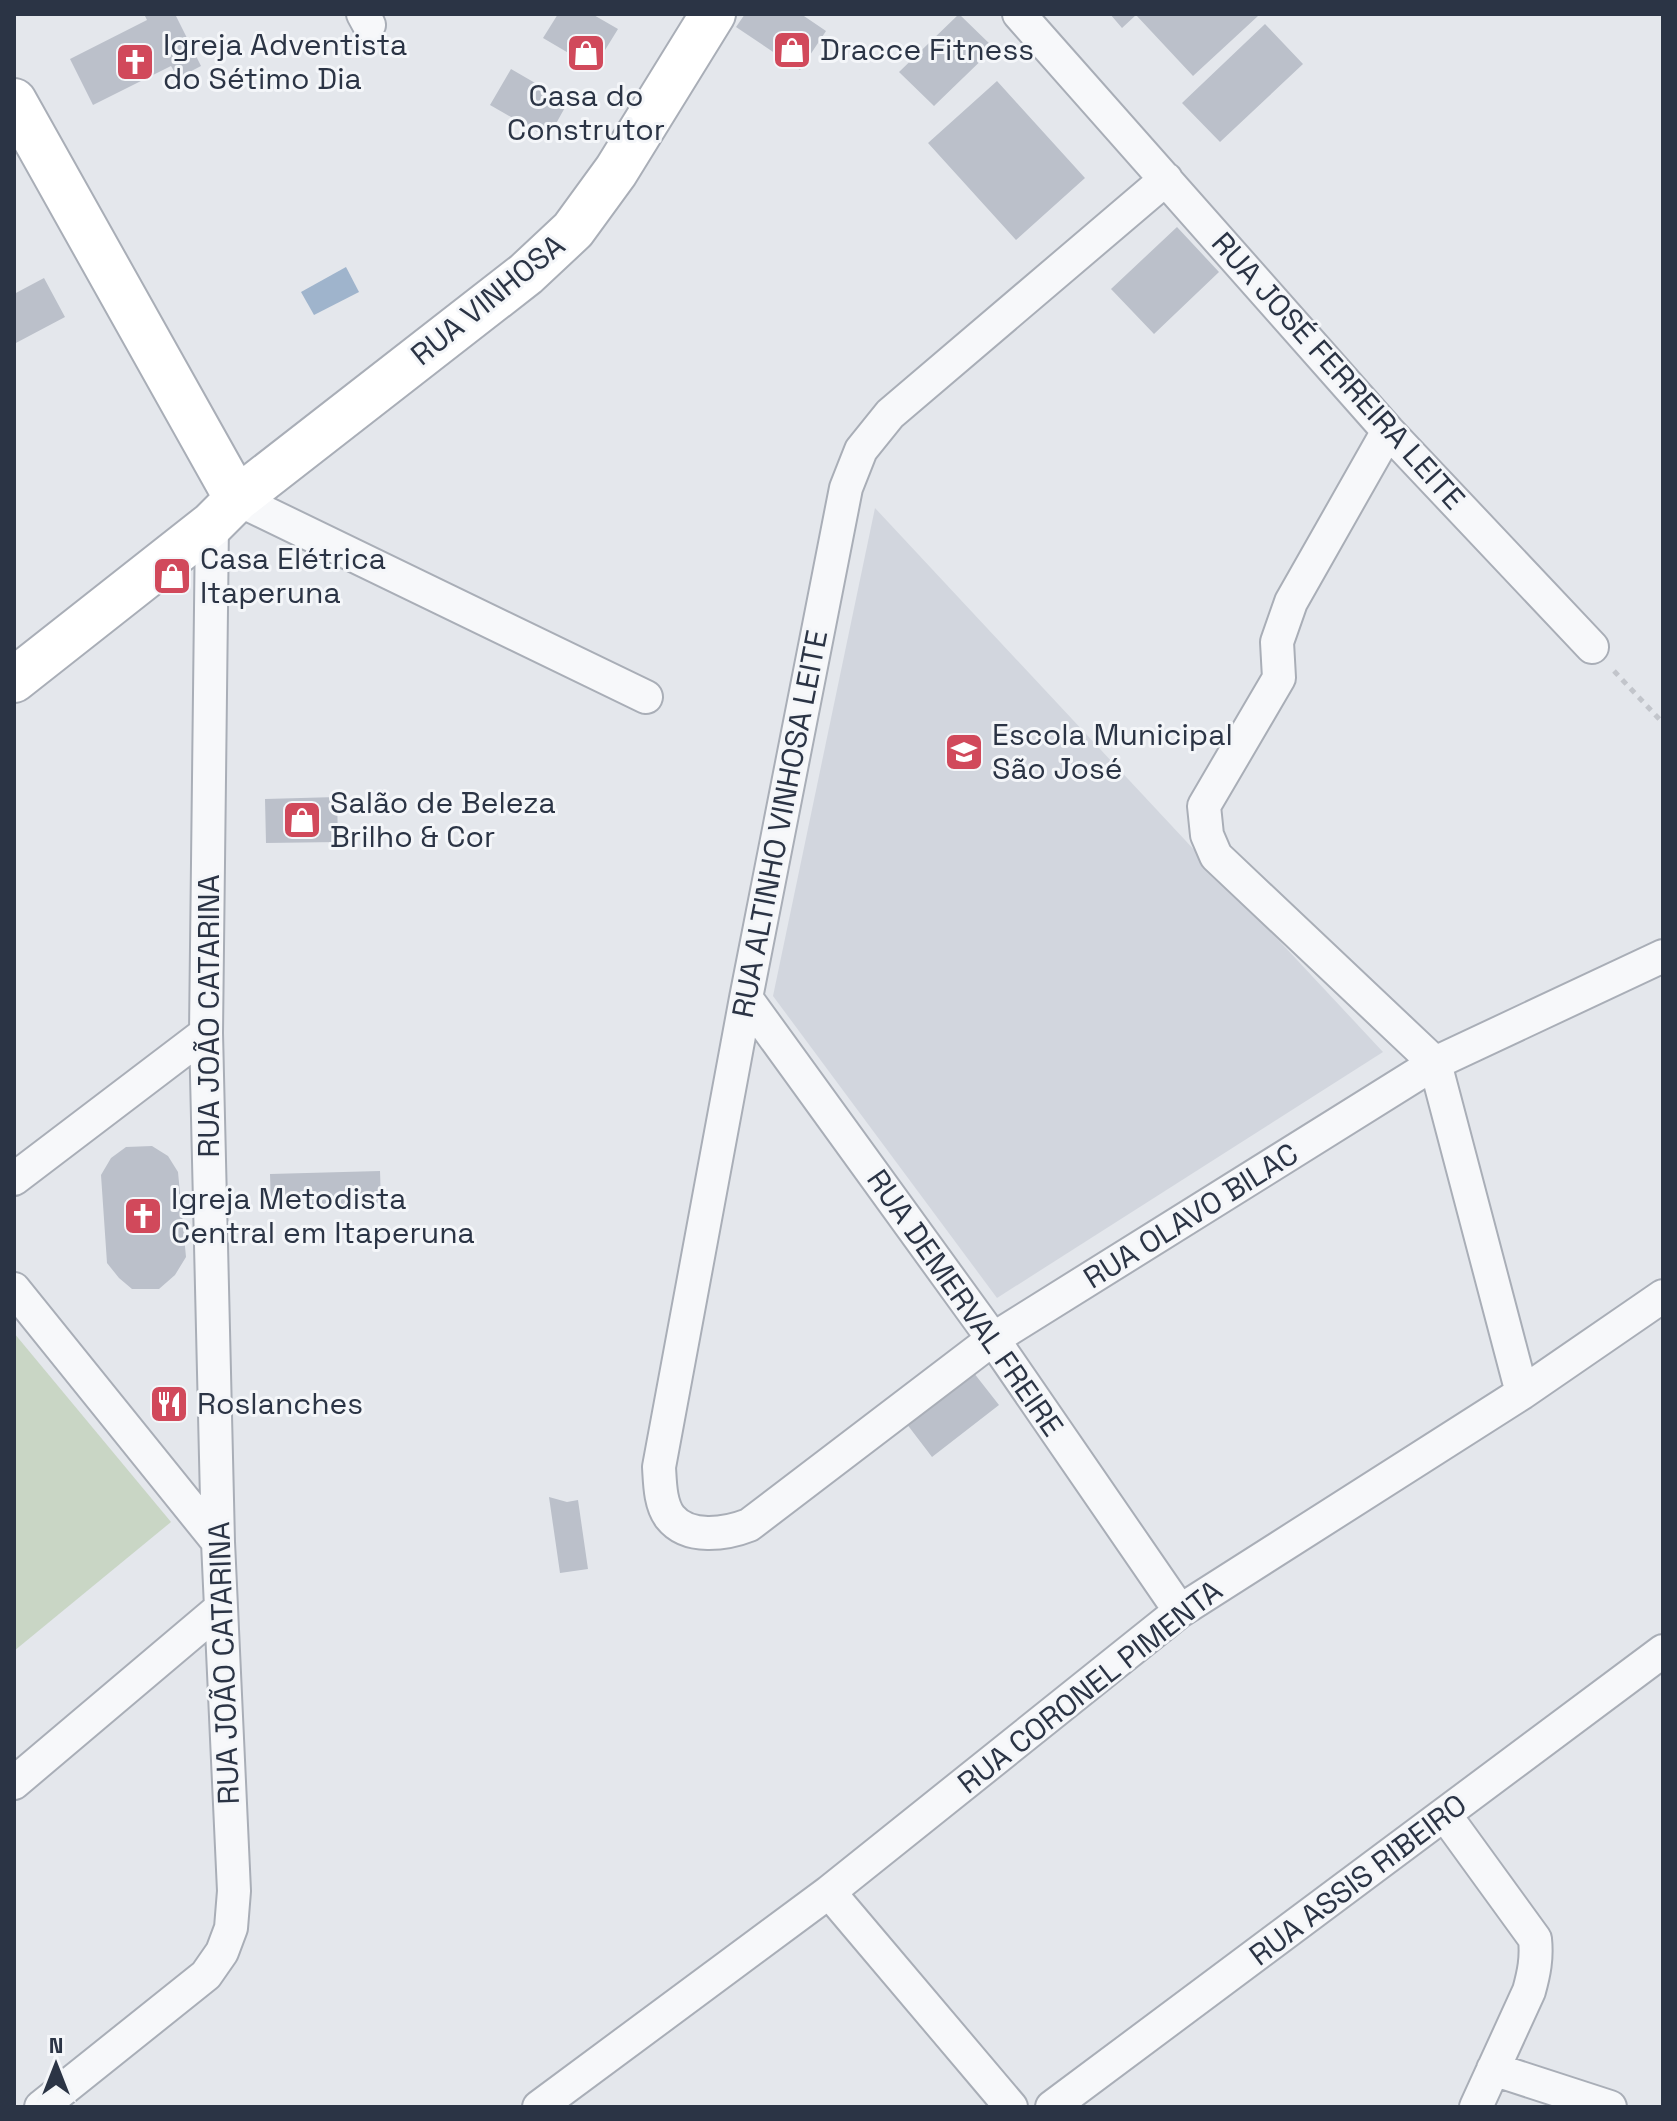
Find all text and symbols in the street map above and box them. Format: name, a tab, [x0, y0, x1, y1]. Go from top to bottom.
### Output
place label: Igreja Adventista do Sétimo Dia	[163, 25, 407, 98]
shop icon: Dracce Fitness	[771, 29, 813, 71]
place label: Dracce Fitness	[820, 30, 1034, 69]
shop icon: Casa do Construtor	[565, 32, 607, 74]
church icon: Igreja Adventista do Sétimo Dia	[114, 41, 156, 83]
place label: Casa do Construtor	[507, 76, 665, 149]
street label: RUA JOSÉ FERREIRA LEITE	[1203, 224, 1473, 518]
street label: RUA VINHOSA	[403, 226, 573, 374]
place label: Casa Elétrica Itaperuna	[200, 539, 386, 612]
shop icon: Casa Elétrica Itaperuna	[151, 555, 193, 597]
street label: RUA ALTINHO VINHOSA LEITE	[723, 627, 836, 1021]
place label: Escola Municipal São José	[992, 715, 1233, 788]
school or university icon: Escola Municipal São José	[943, 731, 985, 773]
place label: Salão de Beleza Brilho & Cor	[330, 783, 556, 856]
shop icon: Salão de Beleza Brilho & Cor	[281, 799, 323, 841]
street label: RUA JOÃO CATARINA	[189, 874, 228, 1158]
street label: RUA OLAVO BILAC	[1076, 1134, 1305, 1297]
street label: RUA DEMERVAL FREIRE	[858, 1162, 1072, 1444]
place label: Igreja Metodista Central em Itaperuna	[171, 1179, 475, 1252]
church icon: Igreja Metodista Central em Itaperuna	[122, 1195, 164, 1237]
restaurant icon: Roslanches	[148, 1383, 190, 1425]
place label: Roslanches	[197, 1384, 363, 1423]
street label: RUA JOÃO CATARINA	[199, 1521, 248, 1805]
street label: RUA CORONEL PIMENTA	[949, 1571, 1230, 1802]
street label: RUA ASSIS RIBEIRO	[1241, 1785, 1474, 1974]
north arrow	[16, 2025, 96, 2105]
text: N	[49, 2031, 63, 2059]

